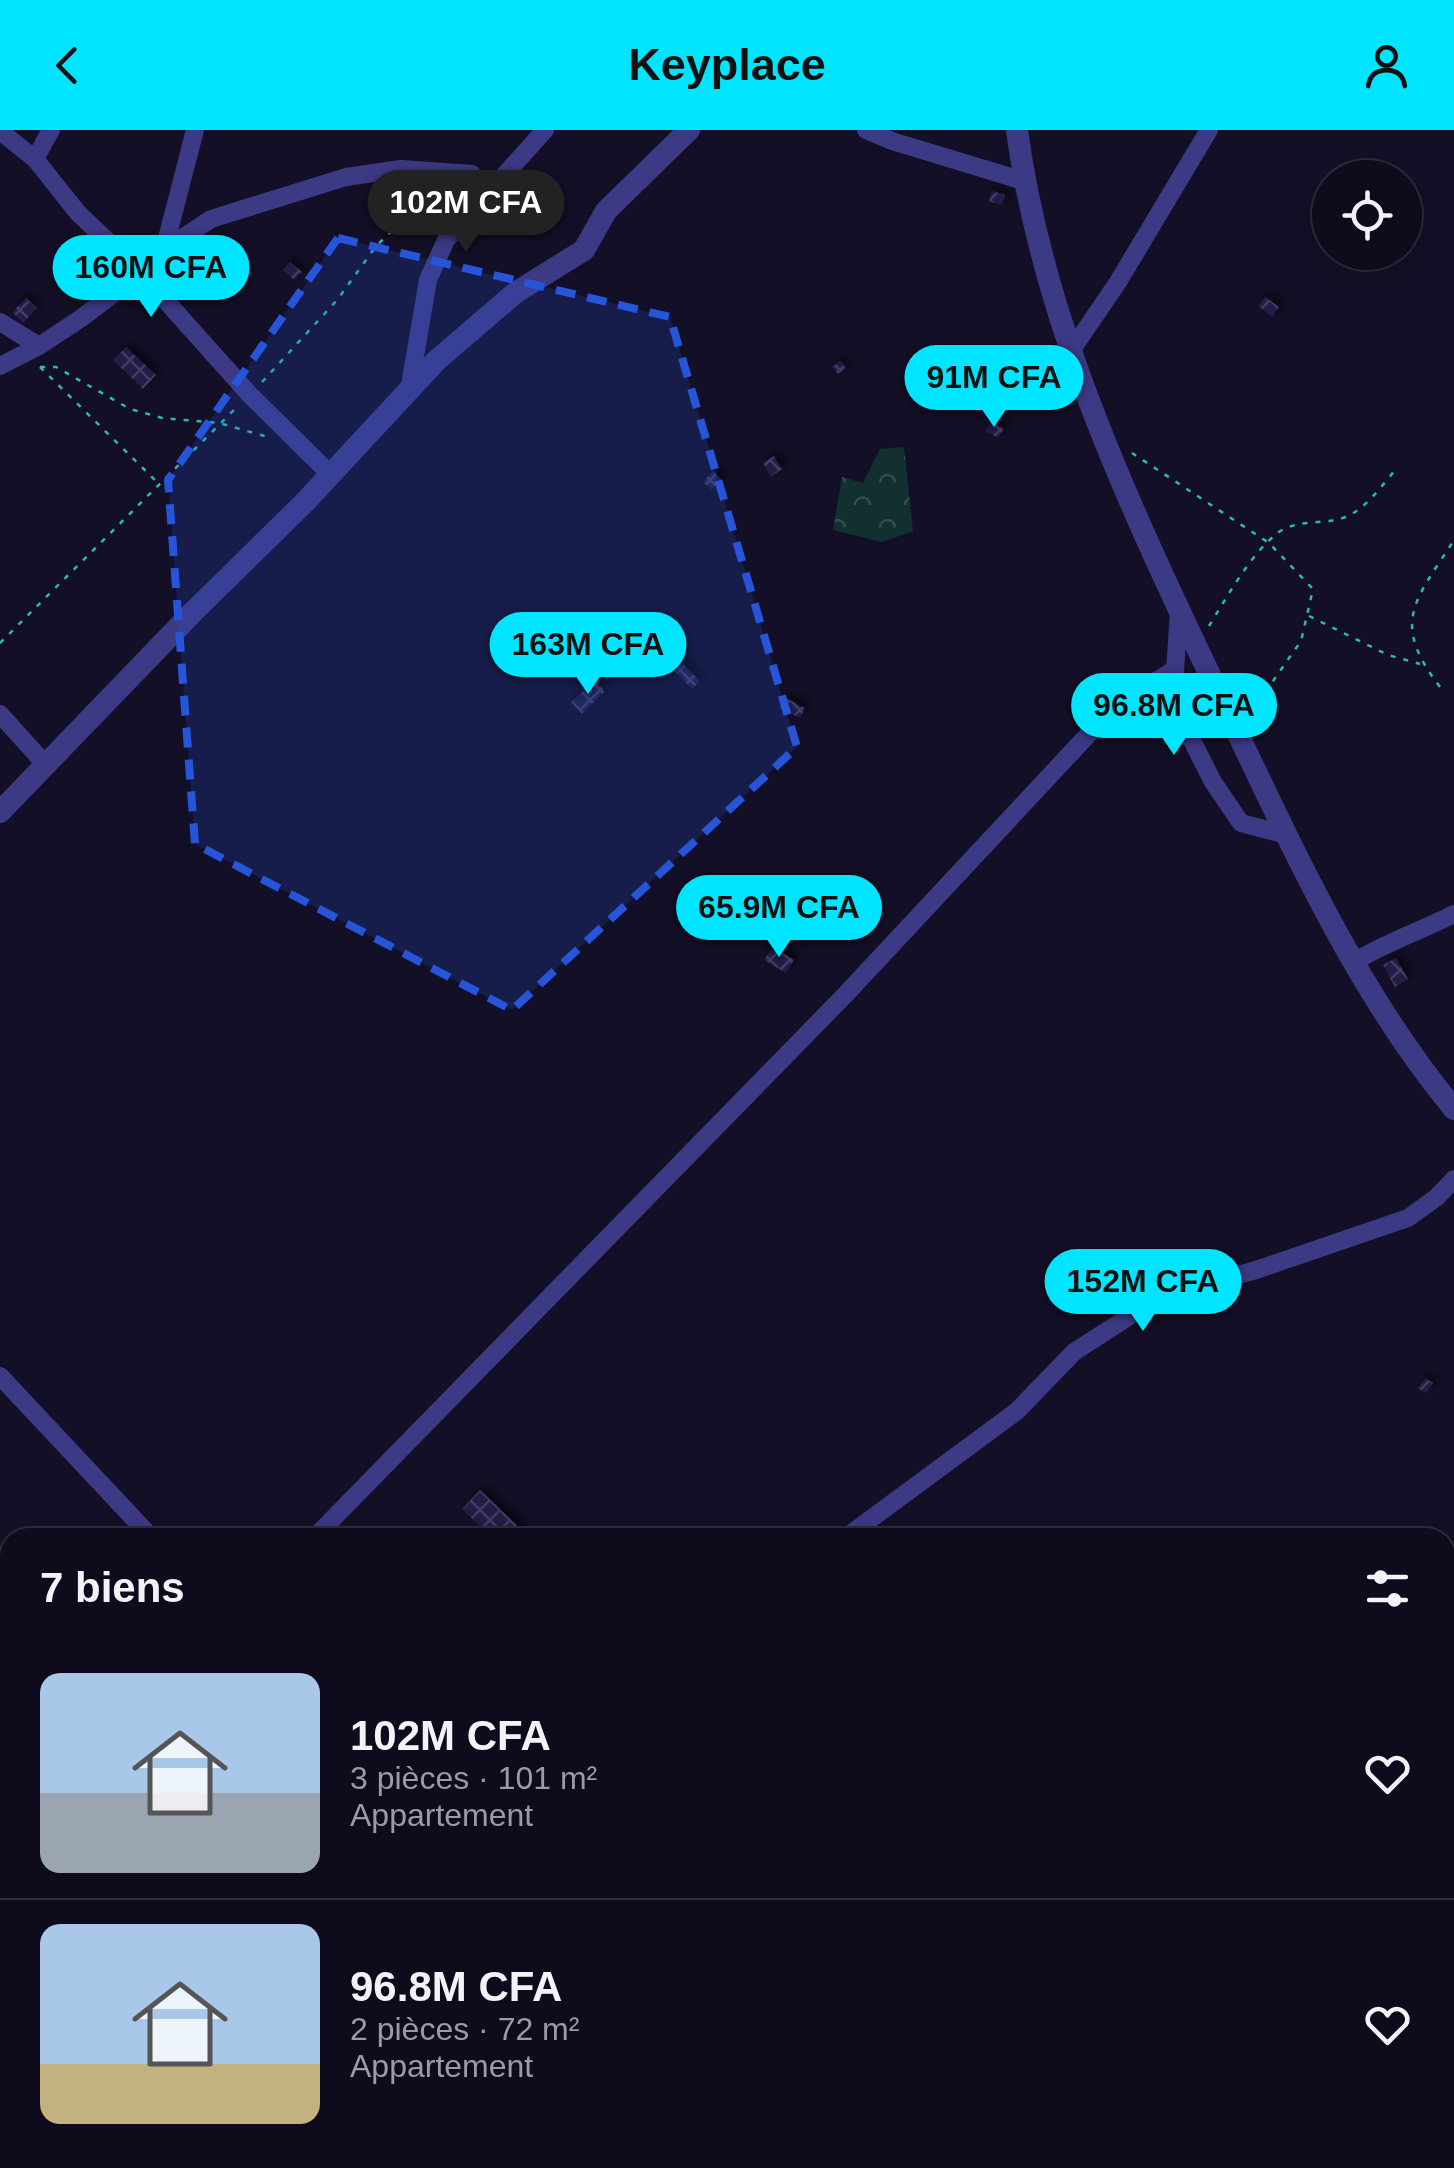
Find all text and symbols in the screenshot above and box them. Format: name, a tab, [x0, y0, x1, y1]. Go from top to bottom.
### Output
icon: back	[40, 38, 95, 93]
icon: person	[1359, 38, 1414, 93]
text: Keyplace	[628, 39, 826, 90]
map controls	[1312, 160, 1422, 270]
button: locate	[1312, 160, 1422, 270]
pin: 102M CFA	[363, 170, 569, 255]
text: 102M CFA	[390, 184, 542, 220]
pin: 160M CFA	[48, 235, 254, 320]
text: 160M CFA	[75, 249, 227, 285]
pin: 91M CFA	[902, 345, 1086, 430]
text: 91M CFA	[926, 359, 1062, 395]
pin: 163M CFA	[485, 612, 691, 697]
text: 163M CFA	[512, 626, 664, 662]
pin: 96.8M CFA	[1060, 673, 1288, 758]
text: 96.8M CFA	[1093, 687, 1255, 723]
pin: 65.9M CFA	[665, 875, 893, 960]
text: 65.9M CFA	[698, 889, 860, 925]
pin: 152M CFA	[1040, 1249, 1246, 1334]
text: 152M CFA	[1067, 1263, 1219, 1299]
icon: filters	[1360, 1561, 1415, 1616]
text: 7 biens	[40, 1564, 185, 1611]
text: 102M CFA	[350, 1712, 551, 1759]
icon: home	[120, 1713, 240, 1833]
icon: heart	[1360, 1746, 1415, 1801]
text: 3 pièces · 101 m²	[350, 1760, 597, 1796]
text: Appartement	[350, 1797, 533, 1833]
text: 96.8M CFA	[350, 1963, 562, 2010]
icon: home	[120, 1964, 240, 2084]
icon: heart	[1360, 1997, 1415, 2052]
text: 2 pièces · 72 m²	[350, 2011, 579, 2047]
text: Appartement	[350, 2048, 533, 2084]

